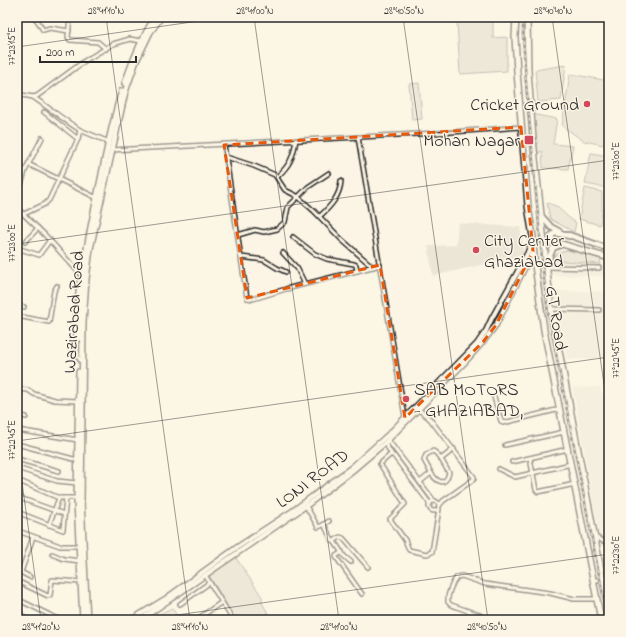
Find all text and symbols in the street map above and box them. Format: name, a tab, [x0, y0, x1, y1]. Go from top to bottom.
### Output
text: 28°41'10"N	[88, 4, 124, 19]
text: 28°41'00"N	[236, 4, 274, 19]
text: 28°40'50"N	[384, 4, 424, 19]
text: 28°40'40"N	[534, 4, 572, 19]
text: 77°23'15"E	[5, 27, 20, 65]
scale bar	[40, 38, 136, 64]
text: 200 m	[46, 44, 75, 62]
place label: Cricket Ground	[470, 93, 579, 119]
marker: Cricket Ground	[582, 99, 592, 109]
place label: Mohan Nagar	[423, 129, 520, 156]
marker: Mohan Nagar	[523, 134, 535, 146]
text: 77°23'00"E	[609, 142, 624, 180]
text: 77°23'00"E	[5, 224, 20, 262]
place label: City Center Ghaziabad	[484, 229, 565, 276]
marker: City Center Ghaziabad	[471, 245, 481, 255]
street label: Wazirabad Road	[58, 250, 92, 374]
street label: GT Road	[537, 284, 573, 353]
text: 77°22'45"E	[609, 338, 624, 378]
place label: SAB MOTORS - GHAZIABAD,	[414, 378, 523, 425]
marker: SAB MOTORS - GHAZIABAD,	[401, 394, 411, 404]
text: 77°22'45"E	[5, 420, 20, 460]
street label: LONI ROAD	[271, 443, 355, 516]
text: 77°22'30"E	[609, 536, 624, 574]
text: 28°41'20"N	[22, 620, 60, 635]
text: 28°41'10"N	[172, 620, 208, 635]
text: 28°41'00"N	[320, 620, 358, 635]
text: 28°40'50"N	[467, 620, 507, 635]

